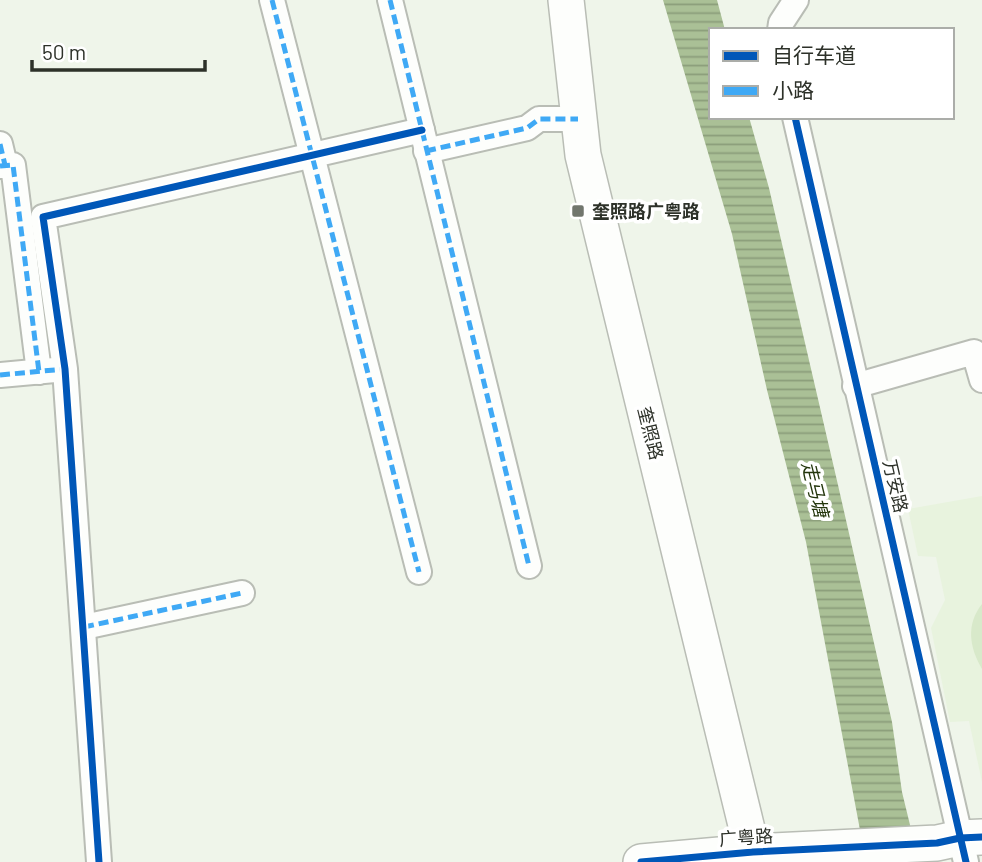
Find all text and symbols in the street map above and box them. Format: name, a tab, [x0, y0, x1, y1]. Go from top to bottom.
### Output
scale bar	[32, 28, 205, 72]
legend	[709, 28, 954, 119]
text: 50 m	[42, 39, 86, 64]
text: 自行车道	[772, 42, 856, 67]
text: 小路	[772, 77, 814, 102]
place label: 奎照路广粤路	[592, 200, 700, 222]
marker: 奎照路广粤路	[570, 203, 586, 219]
street label: 奎照路	[634, 404, 668, 462]
street label: 万安路	[879, 457, 913, 515]
water label: 走马塘	[798, 459, 835, 522]
street label: 广粤路	[718, 824, 774, 850]

